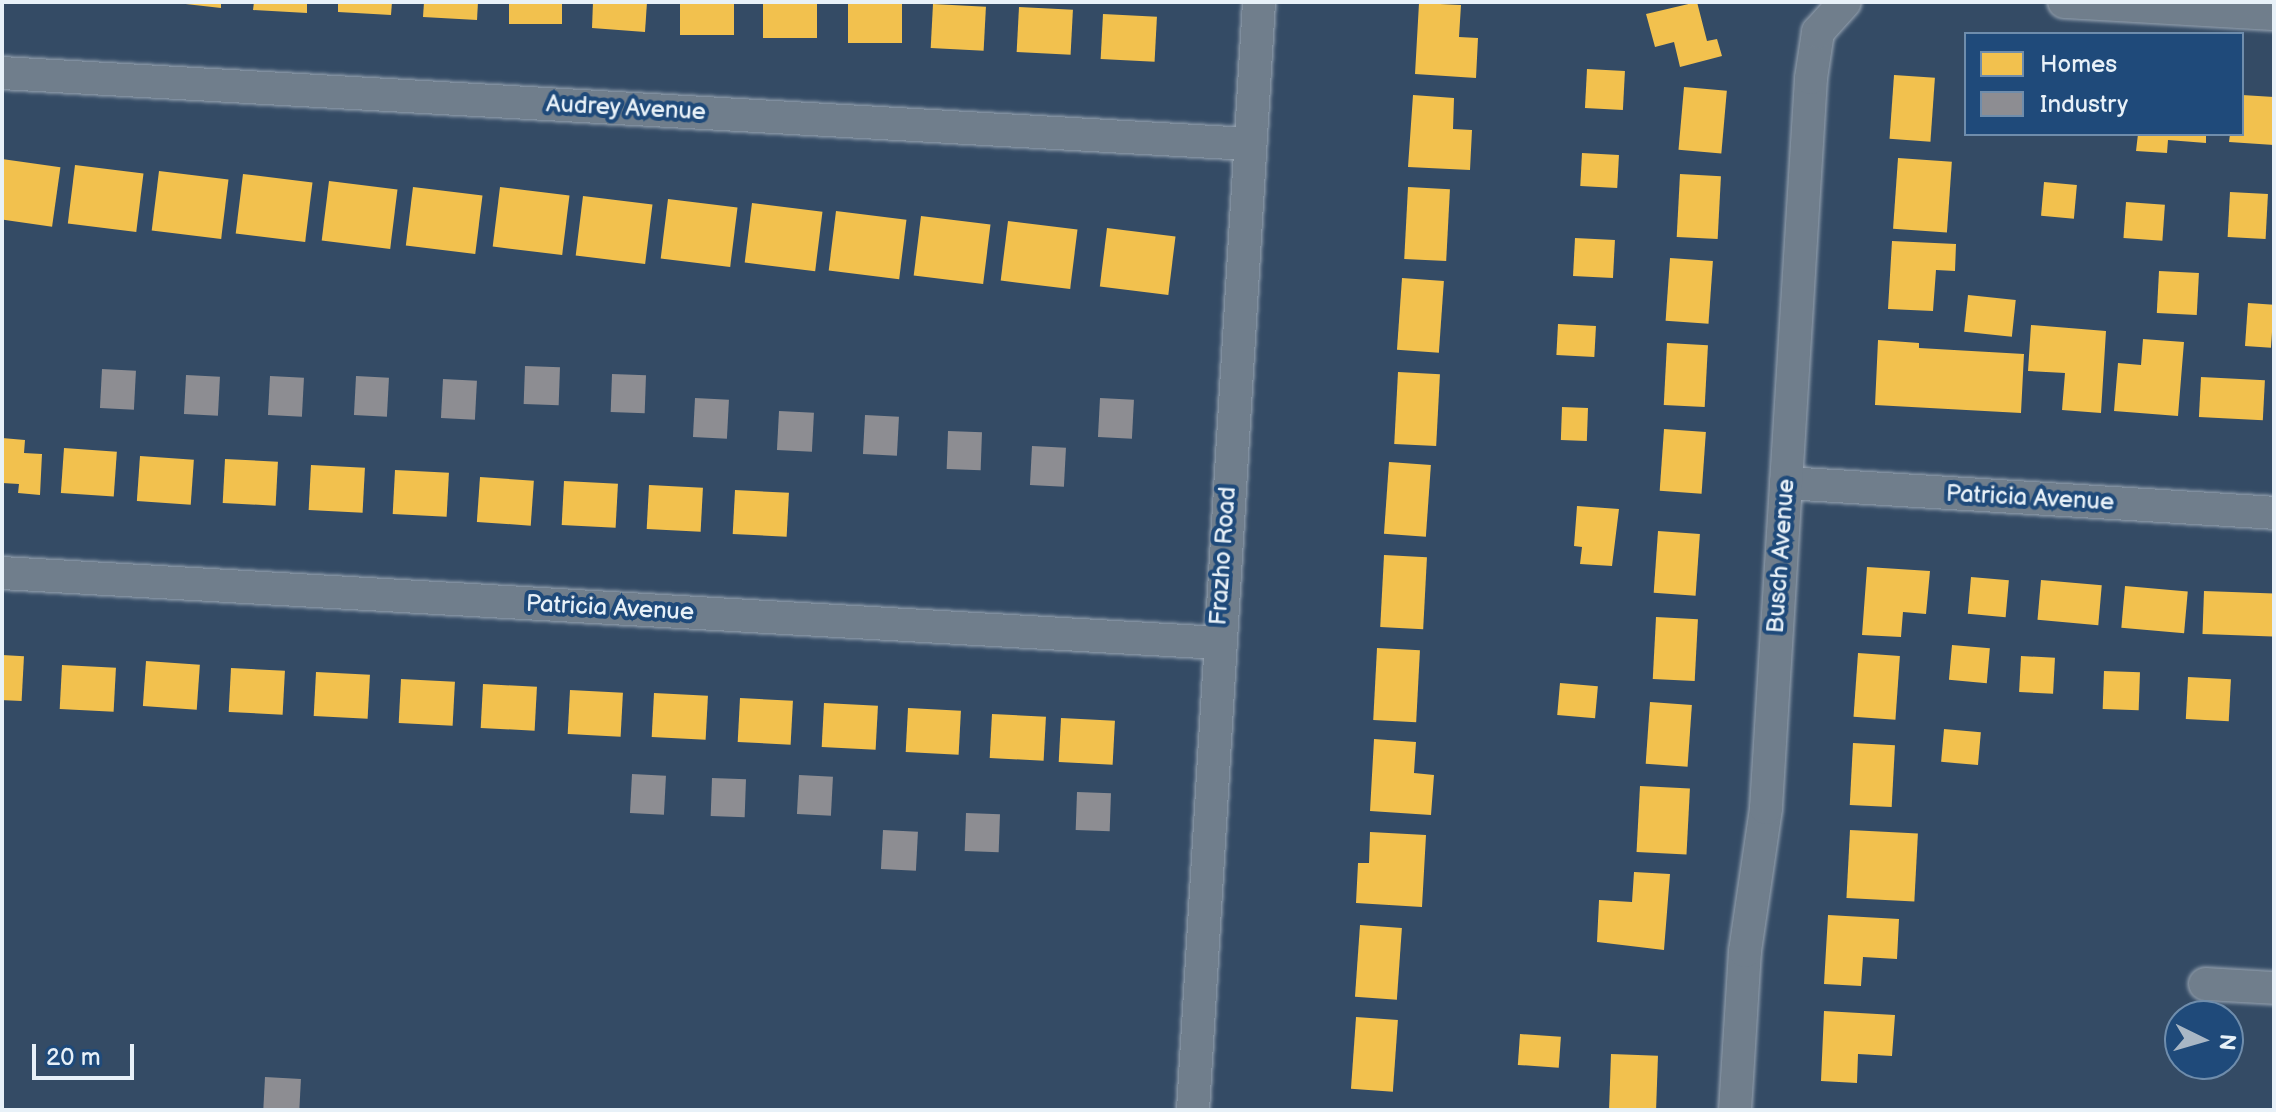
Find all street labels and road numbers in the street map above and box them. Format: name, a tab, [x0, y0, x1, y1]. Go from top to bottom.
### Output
street label: Audrey Avenue	[545, 89, 707, 127]
street label: Busch Avenue	[1761, 478, 1801, 634]
street label: Patricia Avenue	[1945, 479, 2115, 517]
street label: Frazho Road	[1204, 486, 1242, 626]
street label: Patricia Avenue	[525, 589, 695, 627]

